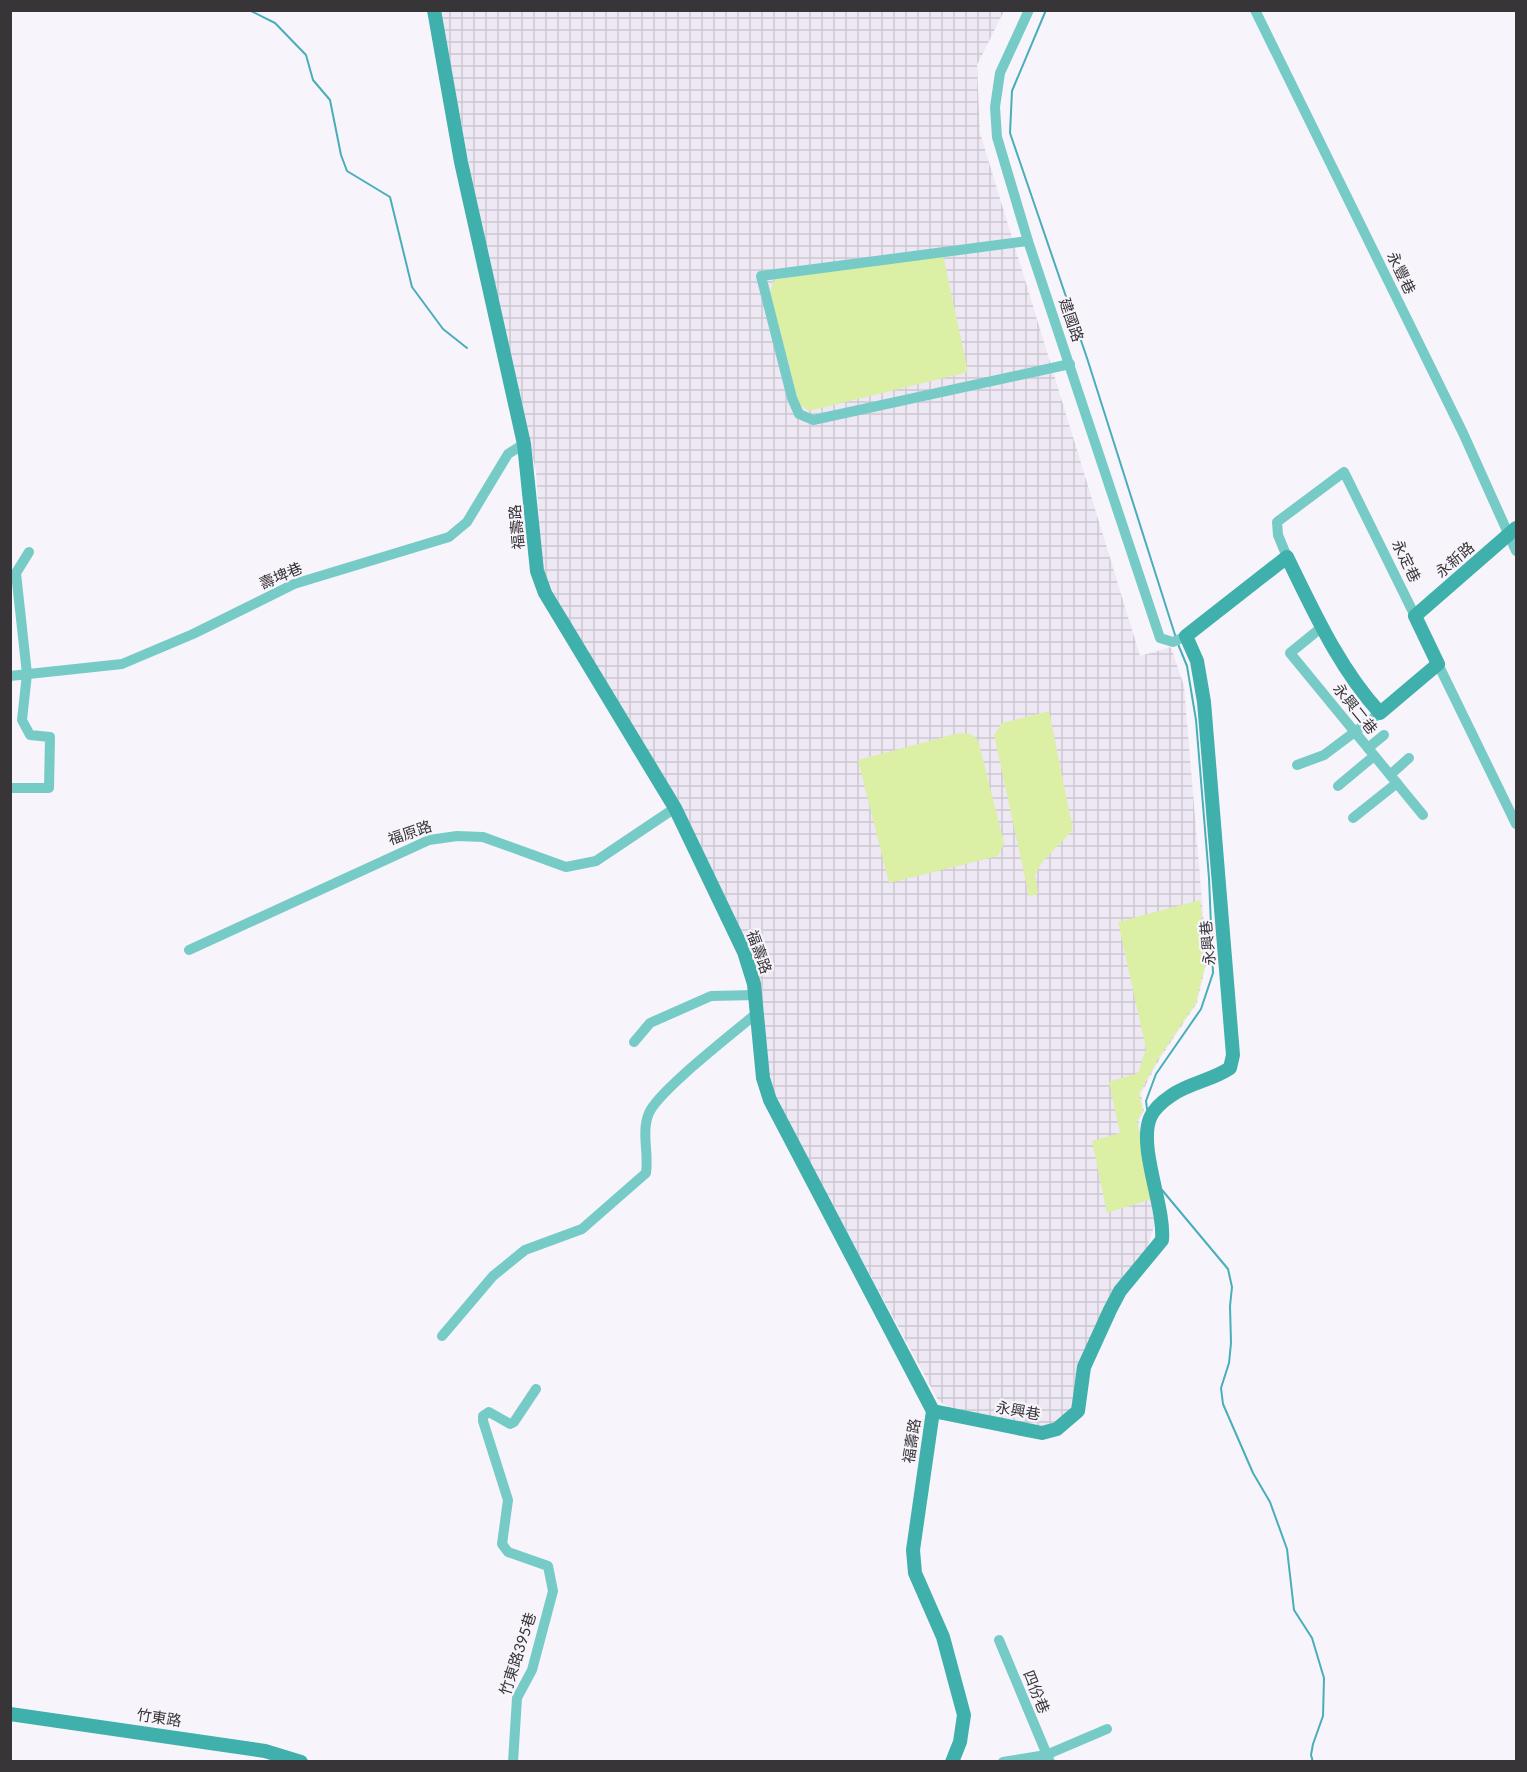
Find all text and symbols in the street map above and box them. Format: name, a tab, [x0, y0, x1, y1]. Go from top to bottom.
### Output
street label: 永豐巷	[1384, 248, 1420, 297]
street label: 建國路	[1056, 295, 1088, 344]
street label: 福壽路	[505, 504, 527, 550]
street label: 永定巷	[1389, 536, 1425, 585]
street label: 永新路	[1431, 538, 1477, 581]
street label: 壽埤巷	[256, 558, 305, 592]
street label: 永興二巷	[1330, 679, 1382, 737]
street label: 福原路	[385, 816, 434, 848]
street label: 永興巷	[1196, 920, 1218, 966]
street label: 福壽路	[744, 927, 776, 976]
street label: 永興巷	[994, 1397, 1042, 1423]
street label: 福壽路	[899, 1417, 923, 1464]
street label: 竹東路395巷	[495, 1610, 539, 1697]
street label: 四份巷	[1020, 1667, 1054, 1716]
street label: 竹東路	[136, 1705, 183, 1729]

